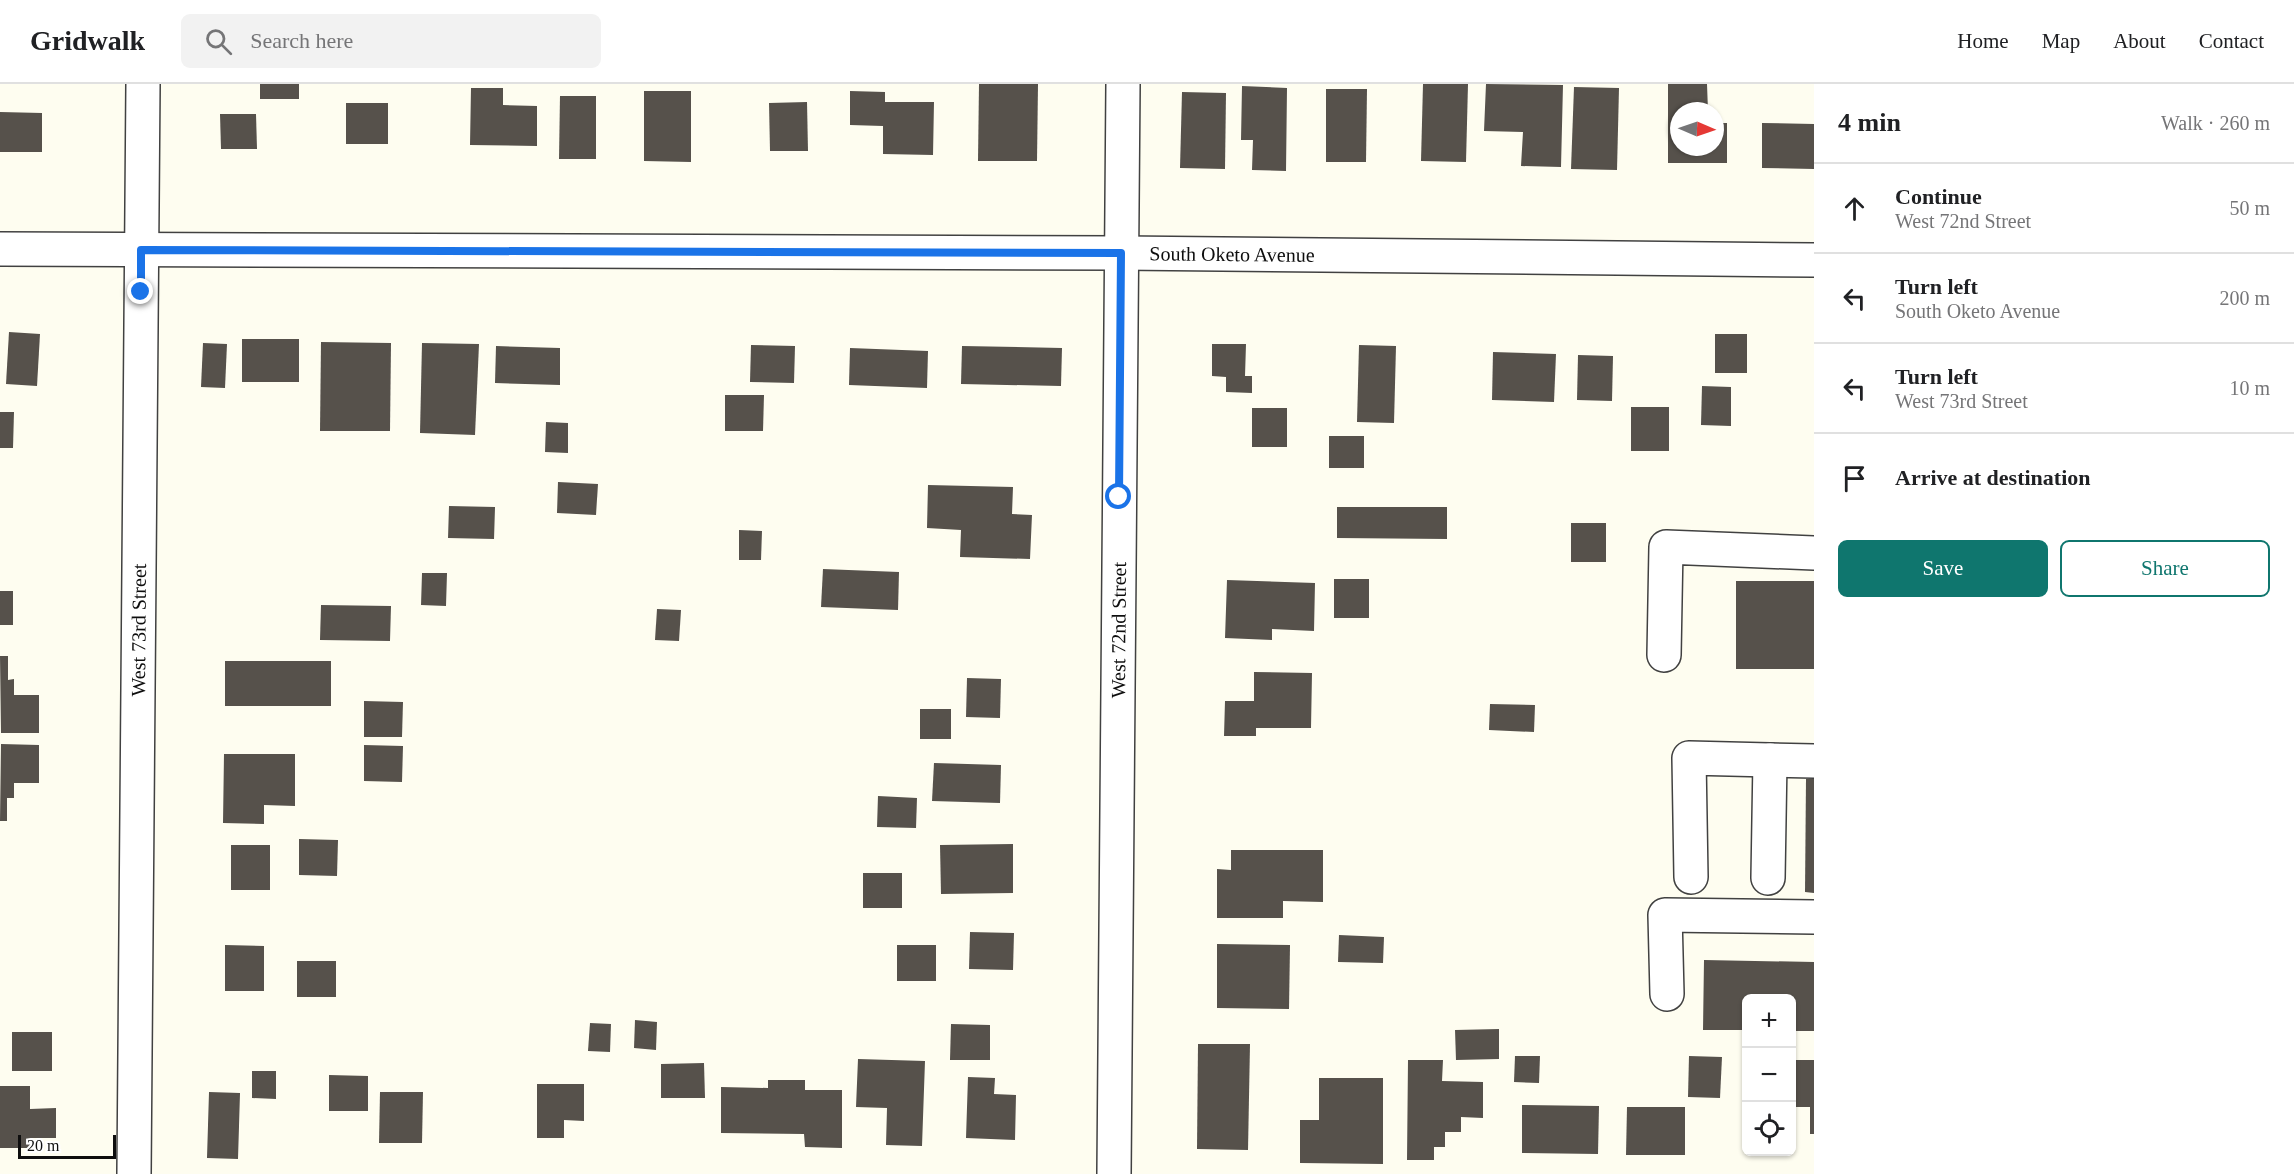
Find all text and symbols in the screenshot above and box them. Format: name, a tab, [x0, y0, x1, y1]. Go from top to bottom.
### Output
search box	[181, 14, 601, 68]
text: Gridwalk	[30, 25, 145, 56]
icon: search	[202, 25, 235, 58]
text: Search here	[250, 28, 353, 53]
text: Home	[1957, 29, 2009, 53]
text: Map	[2042, 29, 2080, 53]
text: About	[2113, 29, 2166, 53]
text: Contact	[2199, 29, 2264, 53]
north arrow	[1670, 102, 1724, 156]
text: 4 min	[1838, 108, 1901, 137]
text: Walk · 260 m	[2161, 112, 2270, 134]
text: Continue	[1895, 184, 1982, 209]
icon: ahead	[1838, 192, 1871, 225]
text: 50 m	[2229, 197, 2270, 219]
text: West 72nd Street	[1895, 210, 2031, 232]
street label: South Oketo Avenue	[1149, 242, 1315, 266]
text: Turn left	[1895, 274, 1978, 299]
route end	[127, 278, 153, 304]
icon: left	[1838, 282, 1871, 315]
text: 200 m	[2219, 287, 2270, 309]
text: South Oketo Avenue	[1895, 300, 2060, 322]
text: Turn left	[1895, 364, 1978, 389]
icon: left	[1838, 372, 1871, 405]
text: 10 m	[2229, 377, 2270, 399]
text: West 73rd Street	[1895, 390, 2028, 412]
icon: arrive	[1838, 462, 1871, 495]
text: Arrive at destination	[1895, 465, 2091, 490]
route start	[1105, 483, 1131, 509]
button: Save	[1838, 540, 2048, 597]
button: Share	[2060, 540, 2270, 597]
street label: West 72nd Street	[1107, 561, 1130, 698]
street label: West 73rd Street	[127, 563, 150, 697]
map controls	[1742, 994, 1796, 1156]
button: +	[1742, 994, 1796, 1048]
button: −	[1742, 1048, 1796, 1102]
button: locate	[1742, 1102, 1796, 1156]
scale bar	[18, 1132, 116, 1160]
text: 20 m	[27, 1137, 59, 1154]

